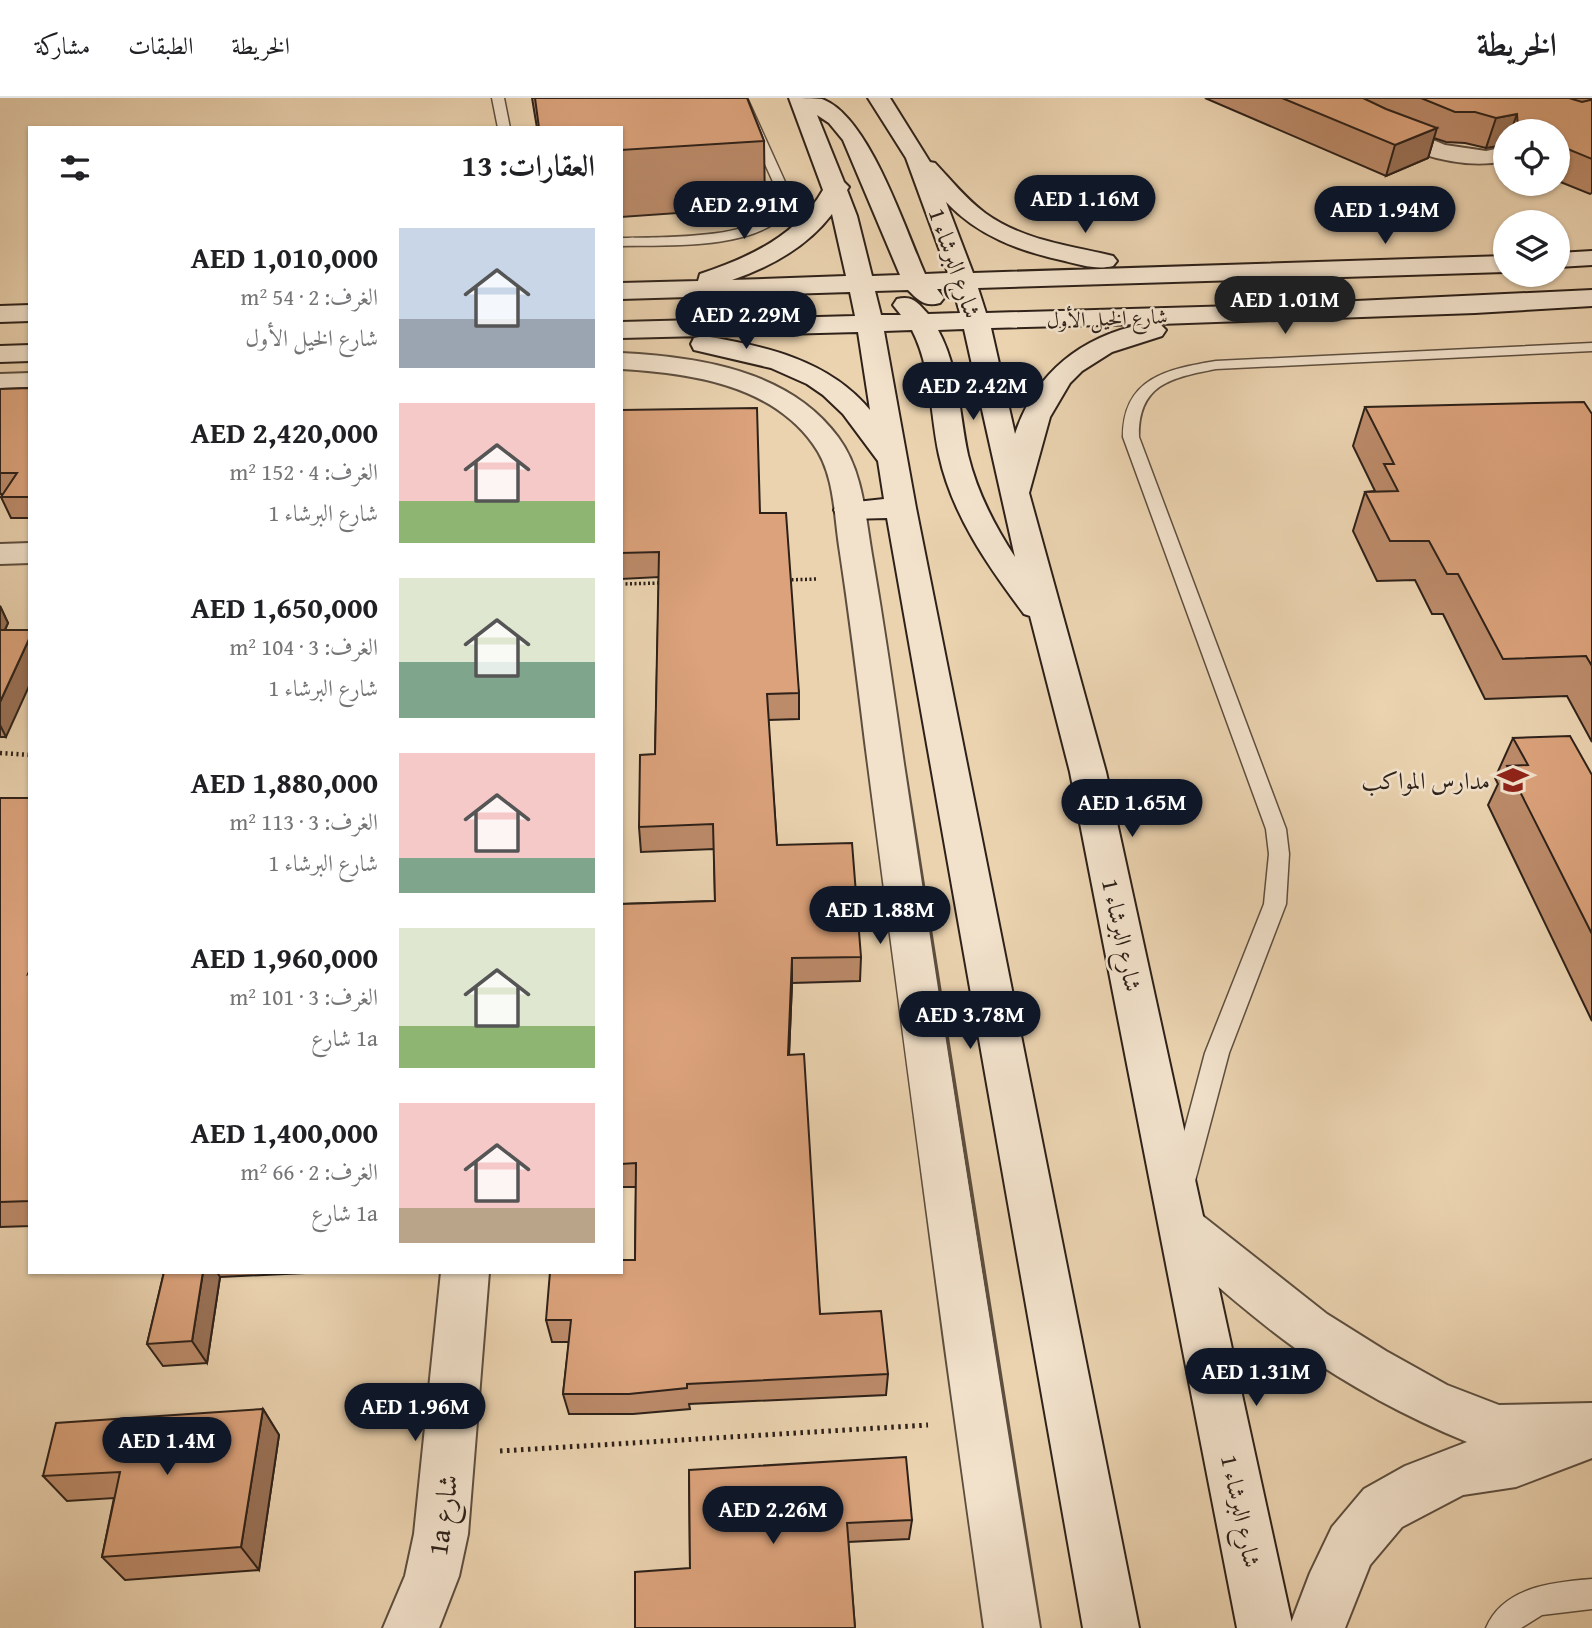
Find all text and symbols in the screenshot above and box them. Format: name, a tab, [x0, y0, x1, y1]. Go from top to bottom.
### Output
text: الخريطة	[1477, 20, 1557, 68]
text: مشاركة	[35, 28, 90, 63]
text: الطبقات	[128, 28, 194, 63]
text: الخريطة	[232, 28, 290, 63]
map controls	[1493, 119, 1570, 287]
button: locate	[1493, 119, 1570, 196]
text: العقارات: 13	[462, 143, 595, 187]
icon: filters	[56, 149, 94, 187]
pin: AED 1.16M	[1005, 176, 1165, 235]
pin: AED 2.91M	[664, 181, 824, 241]
text: AED 1.16M	[1030, 181, 1140, 214]
pin: AED 1.94M	[1305, 186, 1465, 246]
text: AED 2.91M	[689, 187, 799, 220]
text: AED 1.94M	[1330, 192, 1440, 225]
street label: شارع البرشاء 1	[917, 203, 990, 324]
button: layers	[1493, 210, 1570, 287]
text: AED 1,010,000	[191, 235, 378, 279]
icon: home	[455, 256, 539, 340]
pin: AED 1.01M	[1205, 276, 1365, 336]
text: الغرف: 2 · 54 m²	[241, 280, 378, 313]
text: AED 1.01M	[1230, 282, 1340, 315]
pin: AED 2.29M	[666, 292, 826, 351]
text: AED 2.29M	[691, 297, 801, 330]
street label: شارع الخيل الأول	[1046, 300, 1168, 339]
text: شارع الخيل الأول	[245, 321, 378, 354]
pin: AED 2.42M	[893, 362, 1053, 422]
text: AED 2.42M	[918, 368, 1028, 401]
text: AED 2,420,000	[191, 410, 378, 454]
icon: home	[455, 431, 539, 515]
text: الغرف: 4 · 152 m²	[230, 455, 378, 488]
text: شارع البرشاء 1	[268, 496, 378, 529]
text: AED 1,650,000	[191, 585, 378, 629]
icon: home	[455, 606, 539, 690]
text: الغرف: 3 · 104 m²	[230, 630, 378, 663]
text: شارع البرشاء 1	[268, 671, 378, 704]
text: AED 1,880,000	[191, 760, 378, 804]
place label: مدارس المواكب	[1361, 763, 1490, 798]
school or university icon: مدارس المواكب	[1496, 763, 1530, 797]
pin: AED 1.65M	[1052, 780, 1212, 839]
icon: home	[455, 781, 539, 865]
text: AED 1.65M	[1077, 785, 1187, 818]
text: الغرف: 3 · 113 m²	[230, 805, 378, 838]
text: شارع البرشاء 1	[268, 846, 378, 879]
street label: شارع البرشاء 1	[1090, 875, 1151, 995]
pin: AED 1.88M	[800, 886, 960, 946]
text: AED 1.88M	[825, 892, 935, 925]
text: AED 1,960,000	[191, 935, 378, 979]
icon: home	[455, 956, 539, 1040]
text: الغرف: 3 · 101 m²	[230, 980, 378, 1013]
pin: AED 3.78M	[890, 992, 1050, 1051]
text: AED 3.78M	[915, 997, 1025, 1030]
text: 1a شارع	[311, 1021, 378, 1054]
text: AED 1,400,000	[191, 1110, 378, 1154]
icon: home	[455, 1131, 539, 1215]
text: الغرف: 2 · 66 m²	[241, 1155, 378, 1188]
text: 1a شارع	[311, 1196, 378, 1229]
pin: AED 1.31M	[1176, 1348, 1336, 1408]
text: AED 1.31M	[1201, 1354, 1311, 1387]
pin: AED 1.96M	[335, 1384, 495, 1443]
text: AED 1.96M	[360, 1389, 470, 1422]
pin: AED 1.4M	[95, 1418, 239, 1477]
text: AED 1.4M	[118, 1423, 216, 1456]
street label: شارع البرشاء 1	[1209, 1451, 1270, 1571]
street label: 1a شارع	[416, 1472, 472, 1559]
pin: AED 2.26M	[693, 1486, 853, 1546]
text: AED 2.26M	[718, 1492, 828, 1525]

